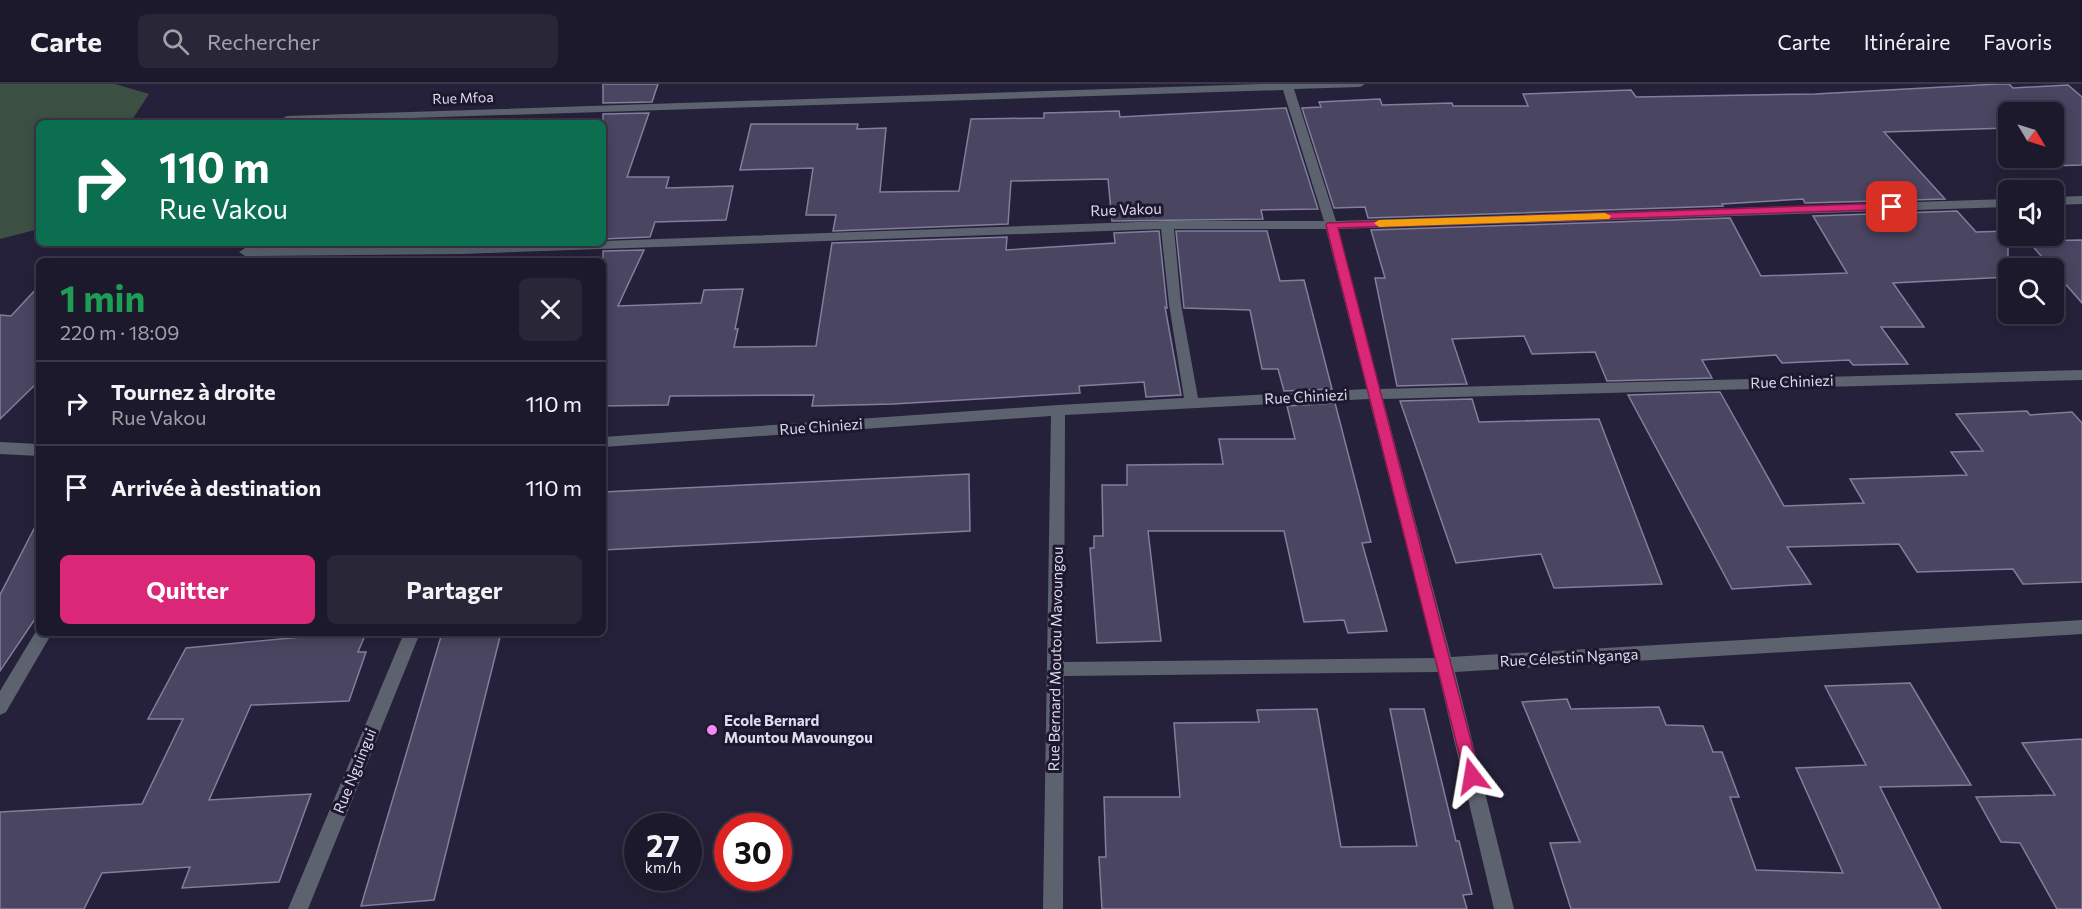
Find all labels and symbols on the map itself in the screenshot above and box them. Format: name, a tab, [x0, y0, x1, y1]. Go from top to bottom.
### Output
street label: Rue Mfoa	[432, 88, 494, 107]
north arrow	[1998, 102, 2064, 168]
pin	[1866, 181, 1917, 232]
street label: Rue Vakou	[1090, 199, 1162, 219]
street label: Rue Chiniezi	[1750, 371, 1834, 391]
street label: Rue Chiniezi	[1264, 385, 1348, 407]
street label: Rue Chiniezi	[779, 414, 863, 438]
street label: Rue Bernard Moutou Mavoungou	[1044, 546, 1066, 772]
street label: Rue Célestin Nganga	[1499, 644, 1639, 670]
place label: Ecole Bernard Mountou Mavoungou	[724, 711, 873, 746]
marker: Ecole Bernard Mountou Mavoungou	[705, 723, 719, 737]
street label: Rue Nguingui	[329, 726, 379, 816]
position arrow	[1440, 744, 1504, 808]
speed limit sign: 30	[714, 813, 792, 891]

